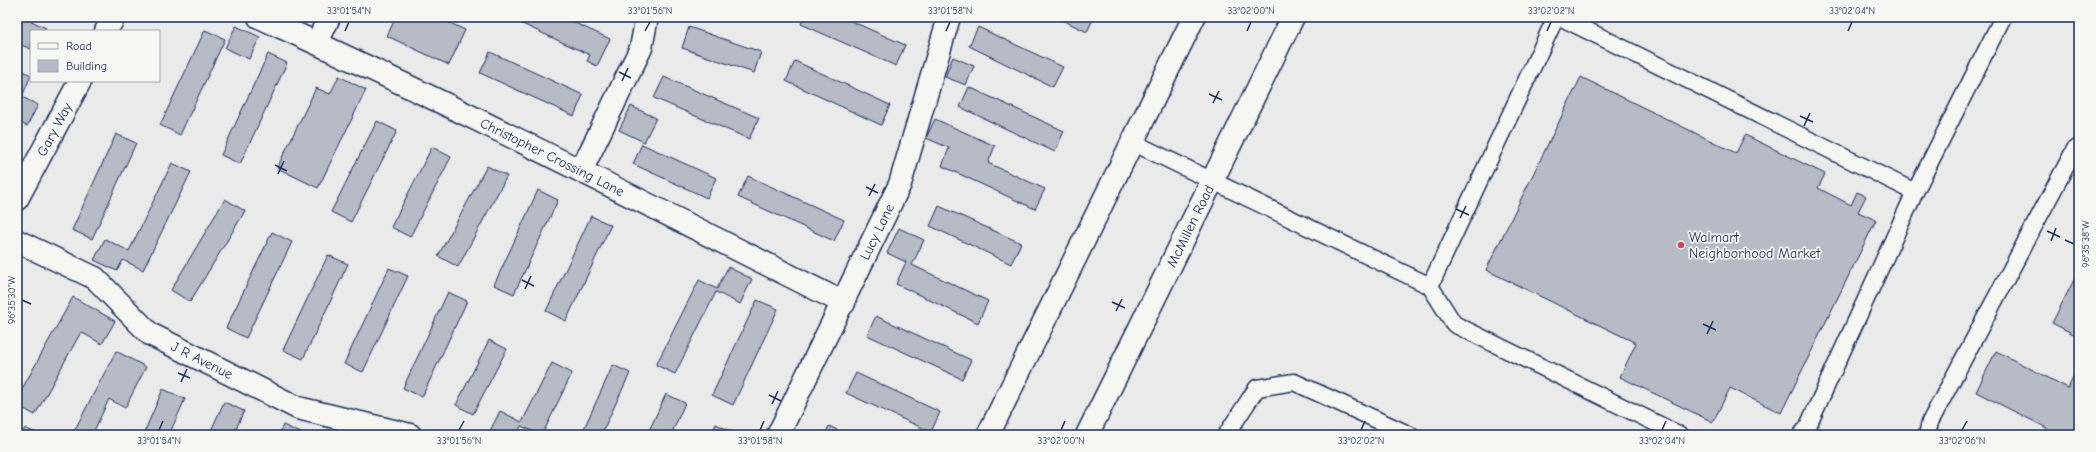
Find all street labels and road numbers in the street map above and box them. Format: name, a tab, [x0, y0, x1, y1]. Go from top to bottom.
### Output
street label: Gary Way	[33, 99, 76, 159]
street label: Christopher Crossing Lane	[477, 114, 627, 200]
street label: McMillen Road	[1163, 182, 1218, 270]
street label: Lucy Lane	[856, 201, 898, 263]
street label: J R Avenue	[168, 338, 235, 383]

